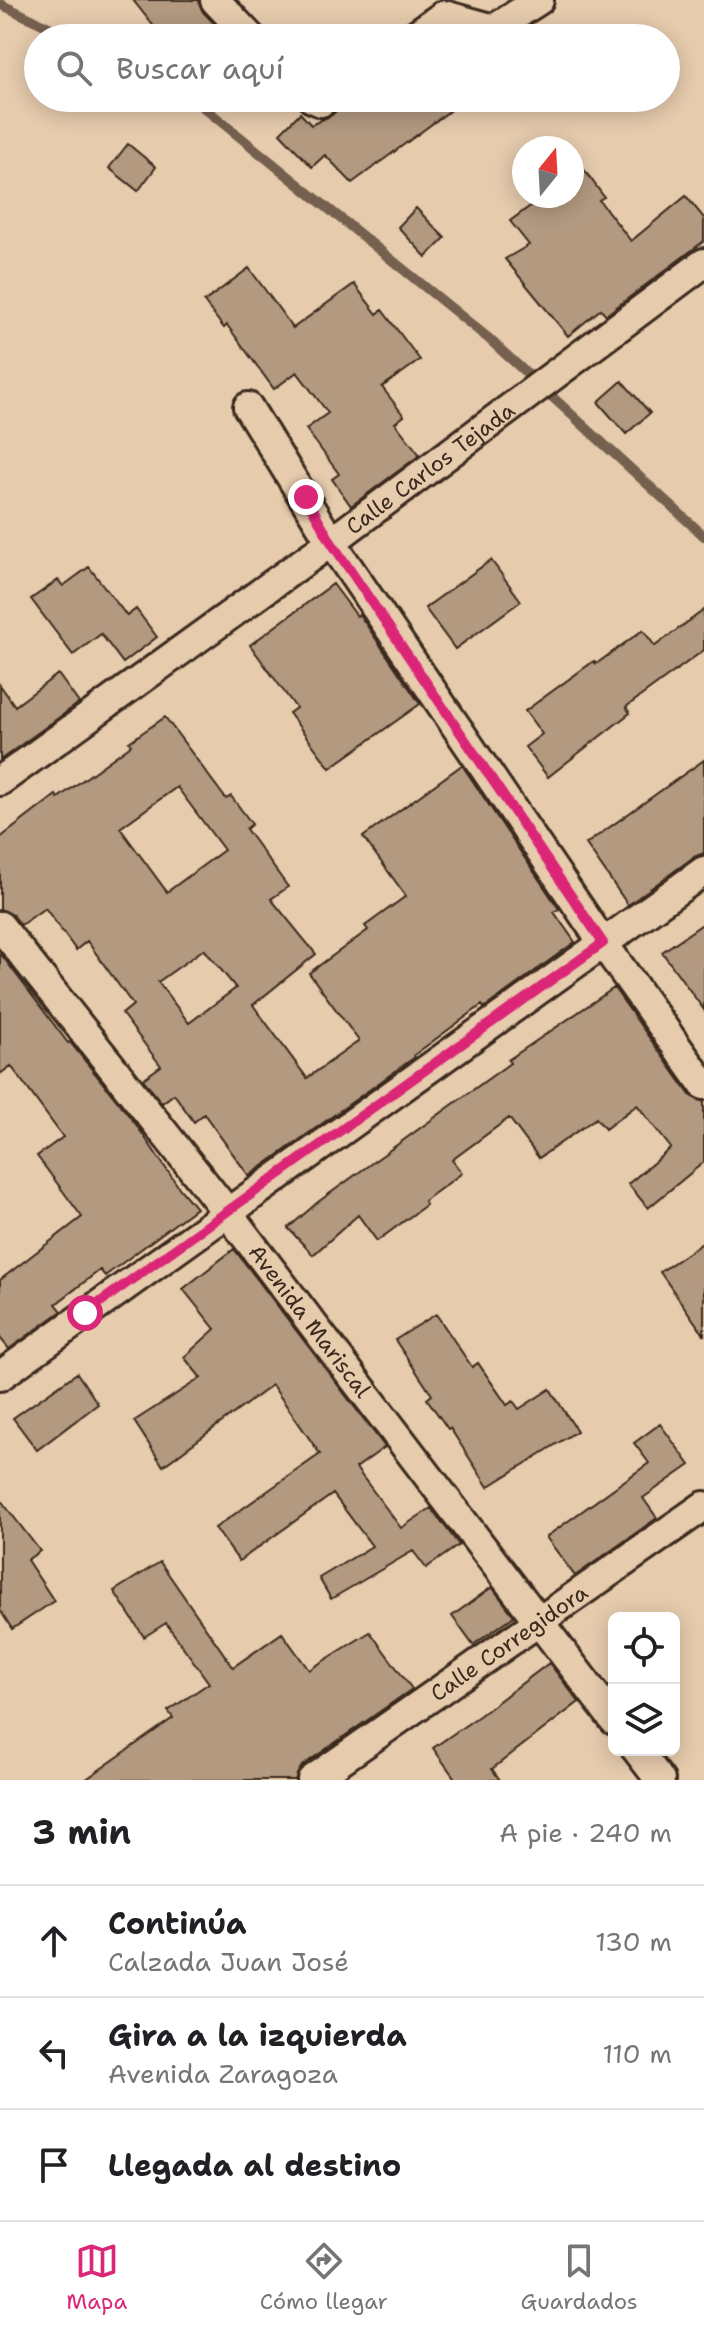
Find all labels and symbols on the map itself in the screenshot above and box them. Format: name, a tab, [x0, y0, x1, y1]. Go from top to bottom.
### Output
north arrow	[512, 136, 584, 208]
street label: Calle Carlos Tejada	[340, 395, 521, 541]
route end	[288, 479, 324, 515]
street label: Avenida Mariscal	[242, 1239, 377, 1404]
route start	[67, 1295, 103, 1331]
street label: Calle Corregidora	[425, 1578, 594, 1708]

